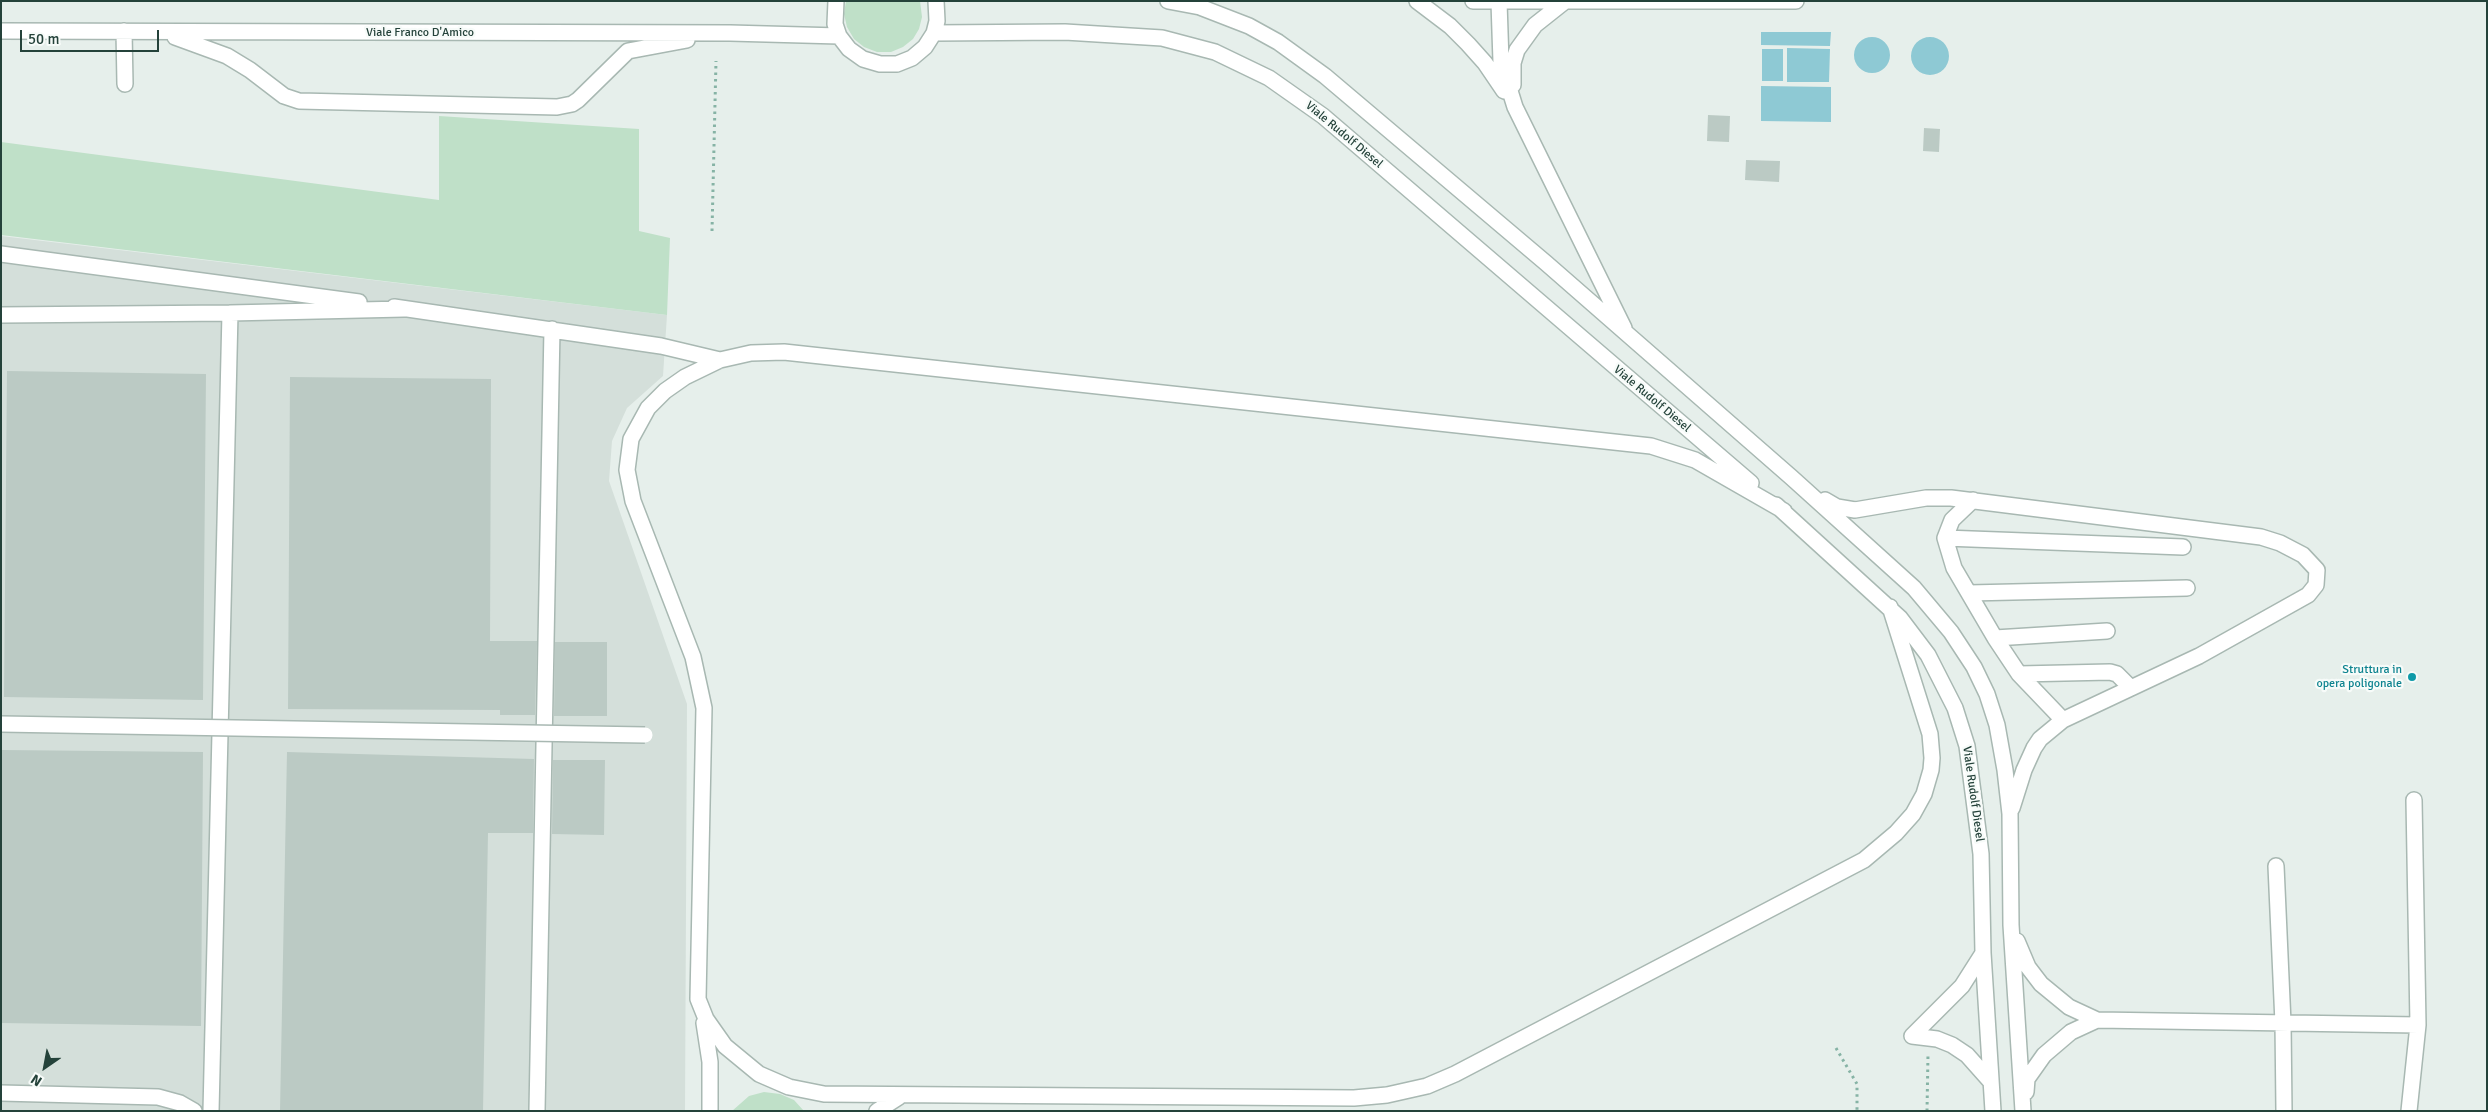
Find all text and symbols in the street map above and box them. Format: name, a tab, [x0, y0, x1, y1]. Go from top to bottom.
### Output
scale bar	[22, 20, 161, 52]
street label: Viale Franco D'Amico	[366, 26, 474, 40]
text: 50 m	[28, 30, 59, 48]
street label: Viale Rudolf Diesel	[1302, 99, 1386, 171]
street label: Viale Rudolf Diesel	[1610, 363, 1694, 435]
place label: Struttura in opera poligonale	[2316, 663, 2402, 691]
marker: Struttura in opera poligonale	[2406, 671, 2418, 683]
street label: Viale Rudolf Diesel	[1959, 745, 1987, 843]
north arrow	[20, 1042, 70, 1092]
text: N	[28, 1070, 45, 1090]

